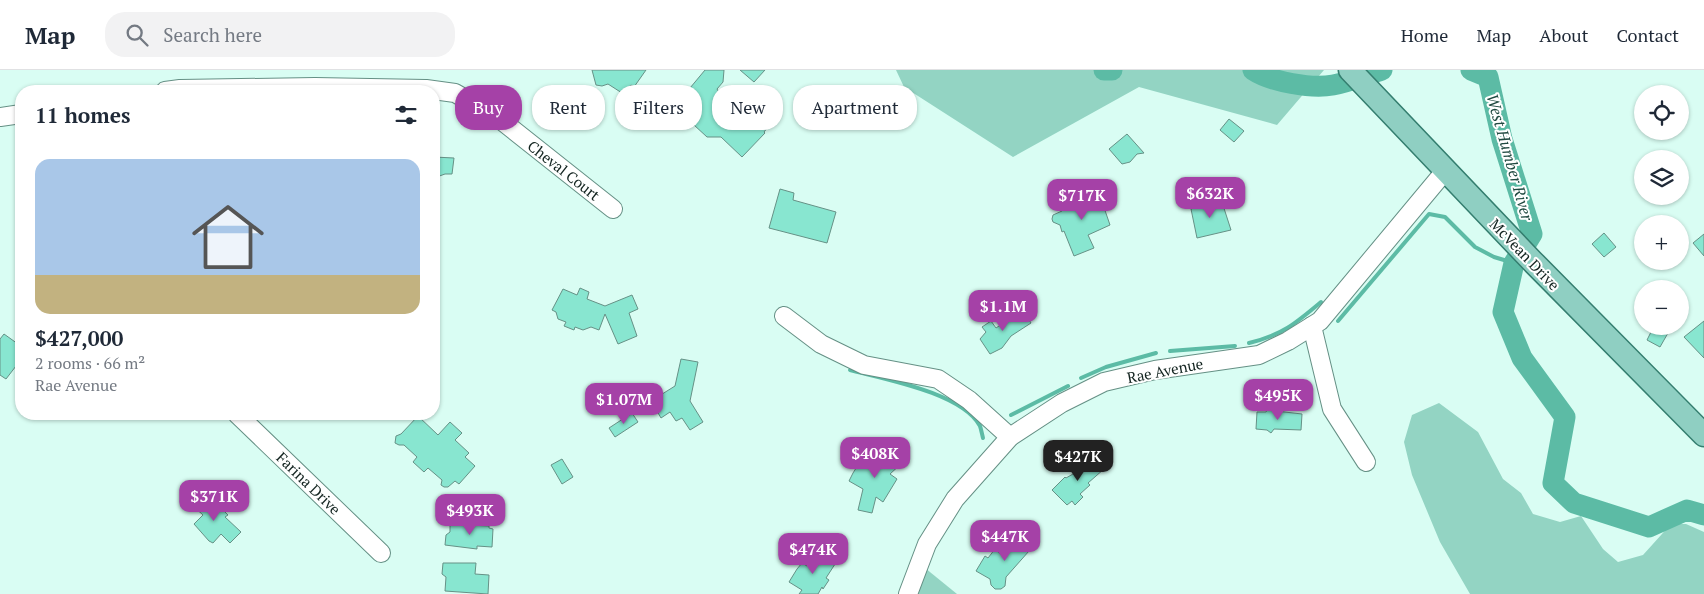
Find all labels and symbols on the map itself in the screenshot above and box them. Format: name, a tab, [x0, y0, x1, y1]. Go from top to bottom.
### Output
water label: West Humber River	[1481, 91, 1539, 224]
street label: Cheval Court	[524, 135, 605, 205]
pin: $632K	[1175, 176, 1245, 219]
pin: $717K	[1047, 178, 1117, 221]
street label: McVean Drive	[1486, 214, 1564, 294]
pin: $1.1M	[968, 290, 1038, 332]
street label: Rae Avenue	[1125, 353, 1205, 387]
pin: $495K	[1243, 378, 1313, 421]
pin: $1.07M	[583, 382, 665, 425]
pin: $408K	[840, 436, 910, 479]
pin: $427K	[1043, 440, 1113, 482]
street label: Farina Drive	[273, 447, 345, 519]
pin: $371K	[179, 480, 249, 522]
pin: $493K	[435, 494, 505, 536]
pin: $447K	[970, 520, 1040, 562]
pin: $474K	[778, 532, 848, 575]

